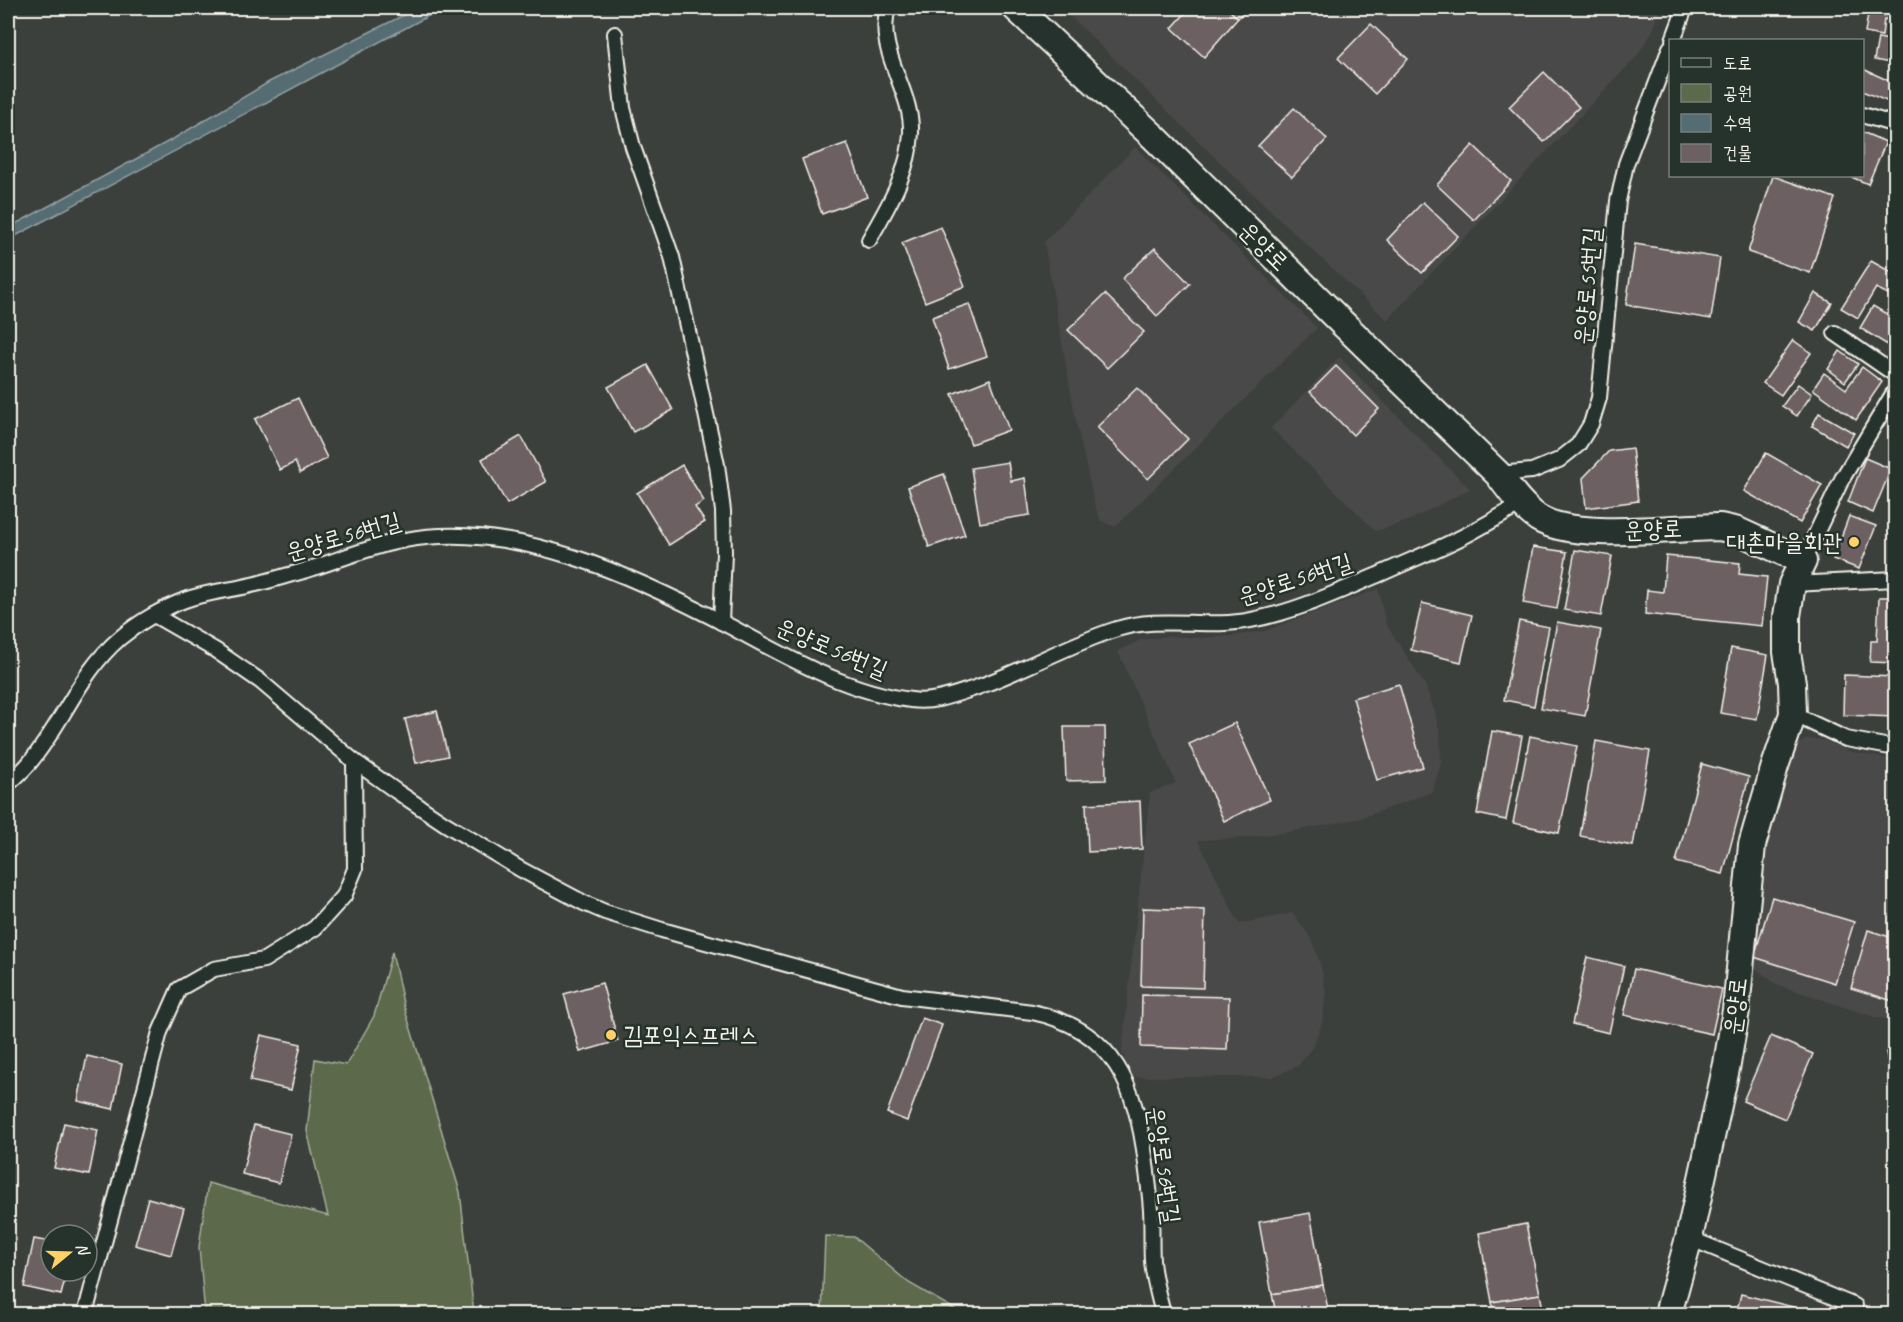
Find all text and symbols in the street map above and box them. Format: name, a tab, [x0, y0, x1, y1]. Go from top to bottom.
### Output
legend	[1669, 39, 1864, 177]
text: 도로	[1723, 52, 1752, 74]
text: 공원	[1723, 82, 1752, 104]
text: 수역	[1723, 112, 1752, 134]
text: 건물	[1723, 142, 1752, 164]
street label: 운양로	[1233, 215, 1295, 277]
street label: 운양로55번길	[1567, 226, 1607, 346]
street label: 운양로56번길	[282, 505, 404, 567]
street label: 운양로	[1624, 513, 1682, 545]
place label: 대촌마을회관	[1726, 527, 1842, 557]
marker: 대촌마을회관	[1847, 535, 1861, 549]
street label: 운양로56번길	[1234, 546, 1356, 612]
street label: 운양로56번길	[772, 611, 892, 685]
street label: 운양로	[1717, 975, 1753, 1037]
place label: 김포익스프레스	[623, 1020, 758, 1050]
marker: 김포익스프레스	[604, 1028, 618, 1042]
street label: 운양로56번길	[1141, 1104, 1187, 1226]
north arrow	[39, 1223, 99, 1283]
text: N	[71, 1241, 94, 1259]

